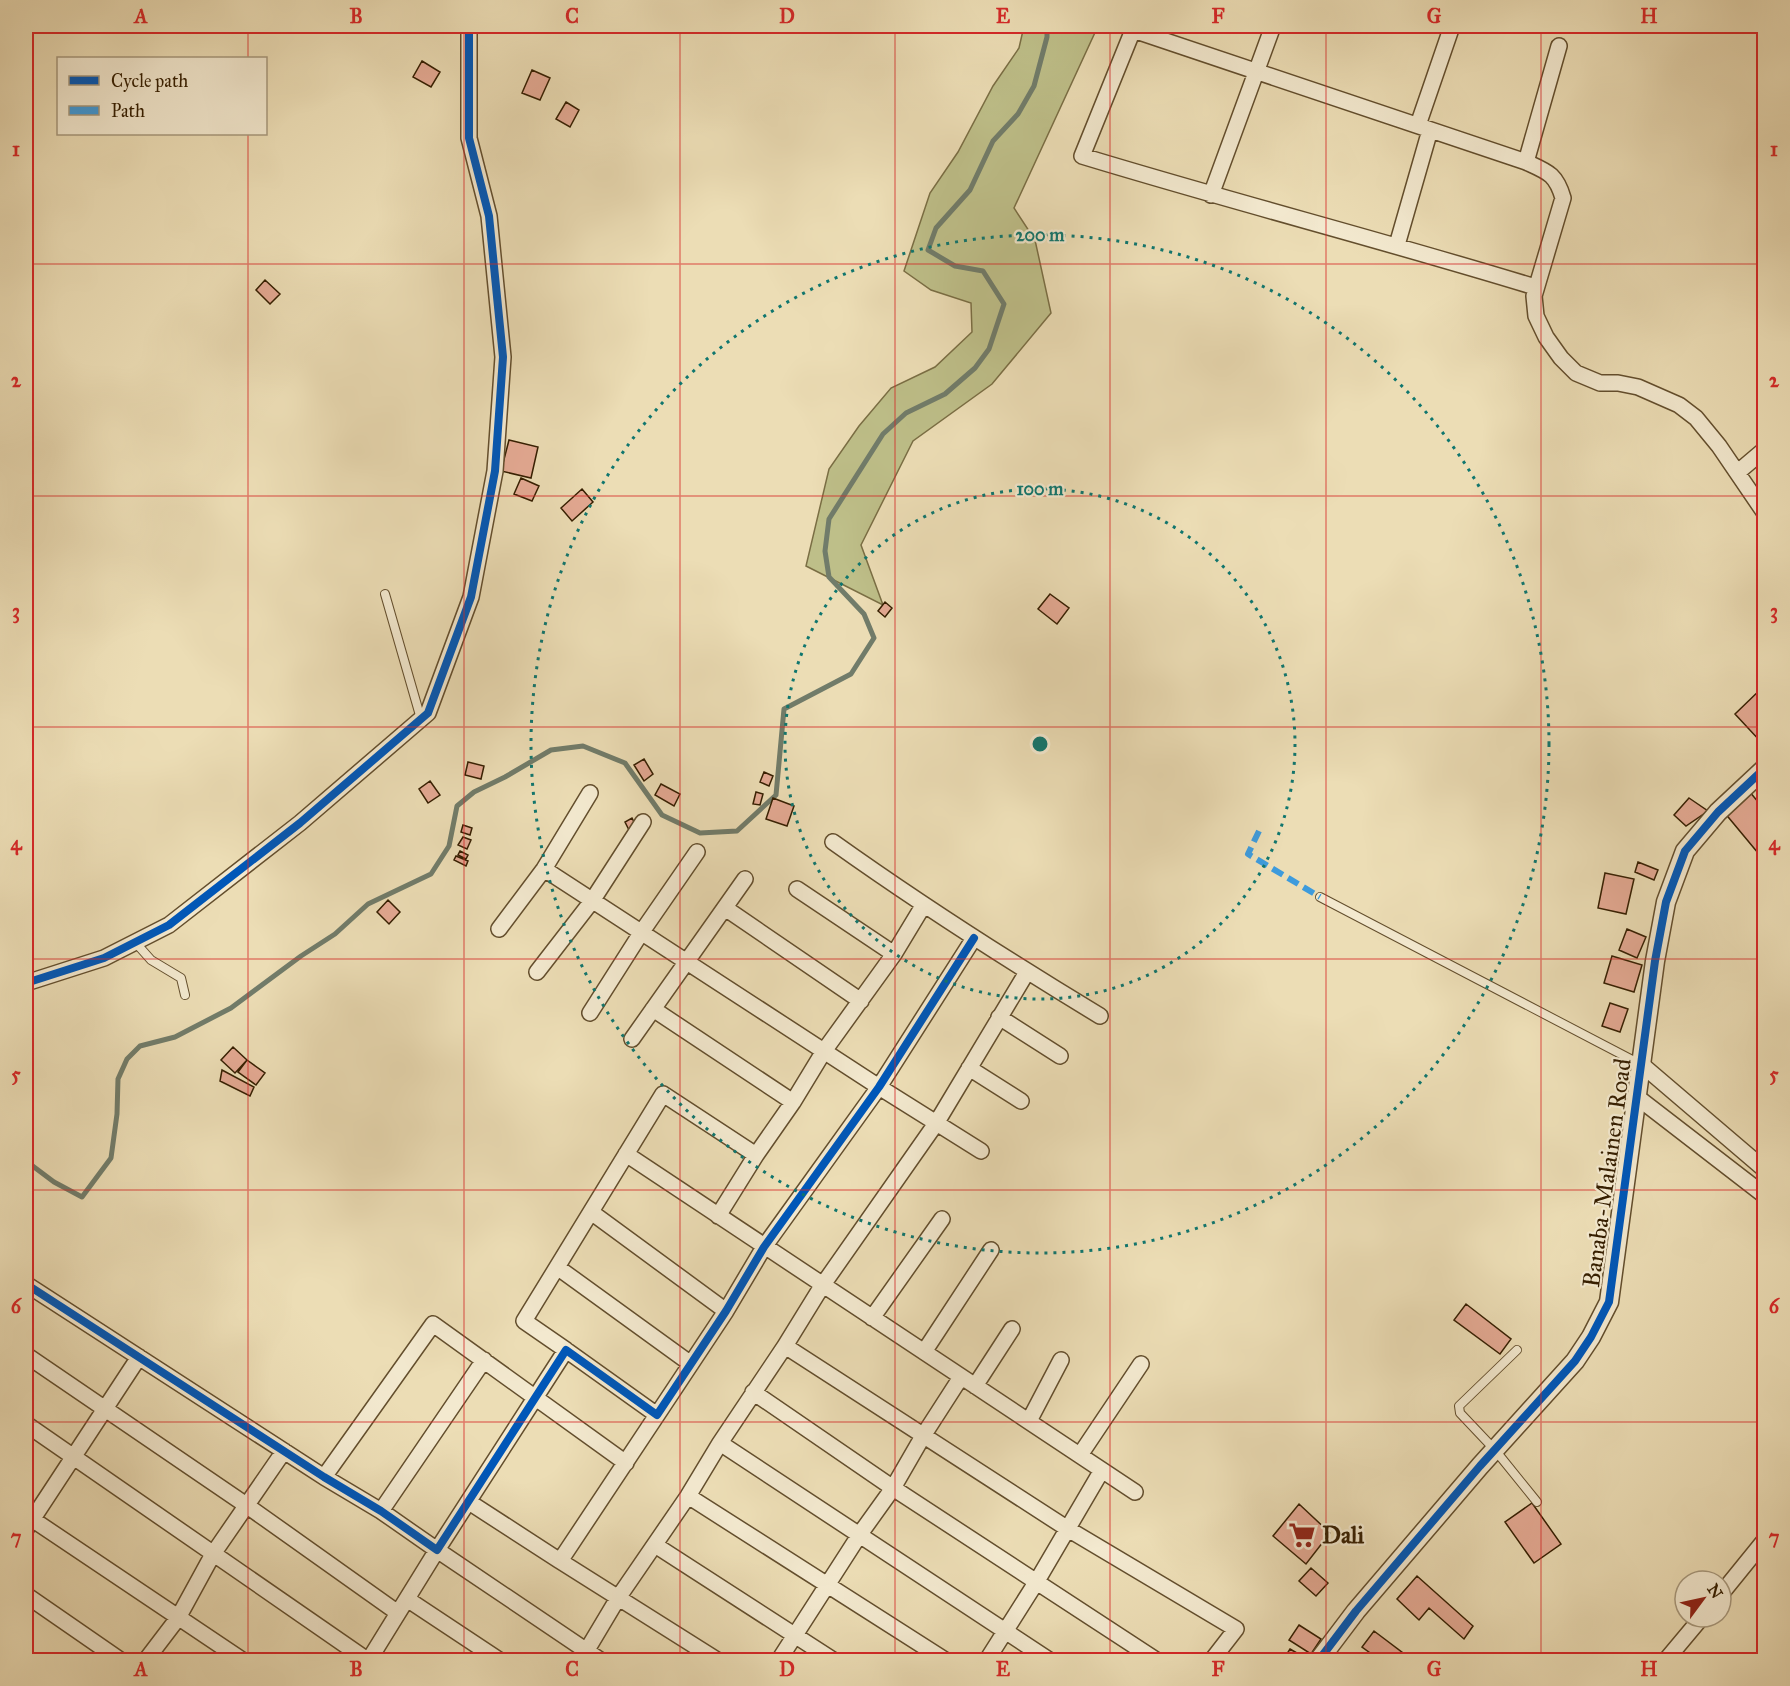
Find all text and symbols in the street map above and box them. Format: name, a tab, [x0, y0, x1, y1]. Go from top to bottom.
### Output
text: A	[132, 4, 148, 28]
text: B	[349, 4, 363, 28]
text: C	[565, 4, 579, 28]
text: D	[779, 4, 795, 28]
text: E	[996, 4, 1011, 28]
text: F	[1211, 4, 1225, 28]
text: G	[1427, 4, 1442, 28]
text: H	[1640, 4, 1658, 28]
legend	[57, 57, 267, 135]
text: Cycle path	[111, 70, 188, 92]
text: Path	[111, 100, 145, 122]
text: 1	[12, 137, 20, 161]
text: 1	[1770, 137, 1778, 161]
text: 200 m	[1016, 224, 1065, 246]
text: 2	[11, 368, 22, 392]
text: 2	[1769, 368, 1780, 392]
text: 100 m	[1017, 478, 1064, 500]
text: 3	[12, 599, 20, 624]
text: 3	[1770, 599, 1778, 624]
centre of rings	[1030, 734, 1050, 754]
text: 4	[10, 831, 22, 856]
text: 4	[1768, 831, 1780, 856]
street label: Banaba-Malainen Road	[1576, 1056, 1638, 1290]
text: 5	[11, 1062, 21, 1086]
text: 5	[1769, 1062, 1779, 1086]
text: 6	[11, 1294, 23, 1318]
text: 6	[1769, 1294, 1781, 1318]
supermarket icon: Dali	[1287, 1520, 1317, 1550]
place label: Dali	[1322, 1520, 1365, 1550]
text: 7	[11, 1525, 22, 1549]
text: 7	[1769, 1525, 1780, 1549]
north arrow	[1673, 1569, 1733, 1629]
text: N	[1703, 1580, 1727, 1602]
text: A	[132, 1657, 148, 1681]
text: B	[349, 1657, 363, 1681]
text: C	[565, 1657, 579, 1681]
text: D	[779, 1657, 795, 1681]
text: E	[996, 1657, 1011, 1681]
text: F	[1211, 1657, 1225, 1681]
text: G	[1427, 1657, 1442, 1681]
text: H	[1640, 1657, 1658, 1681]

